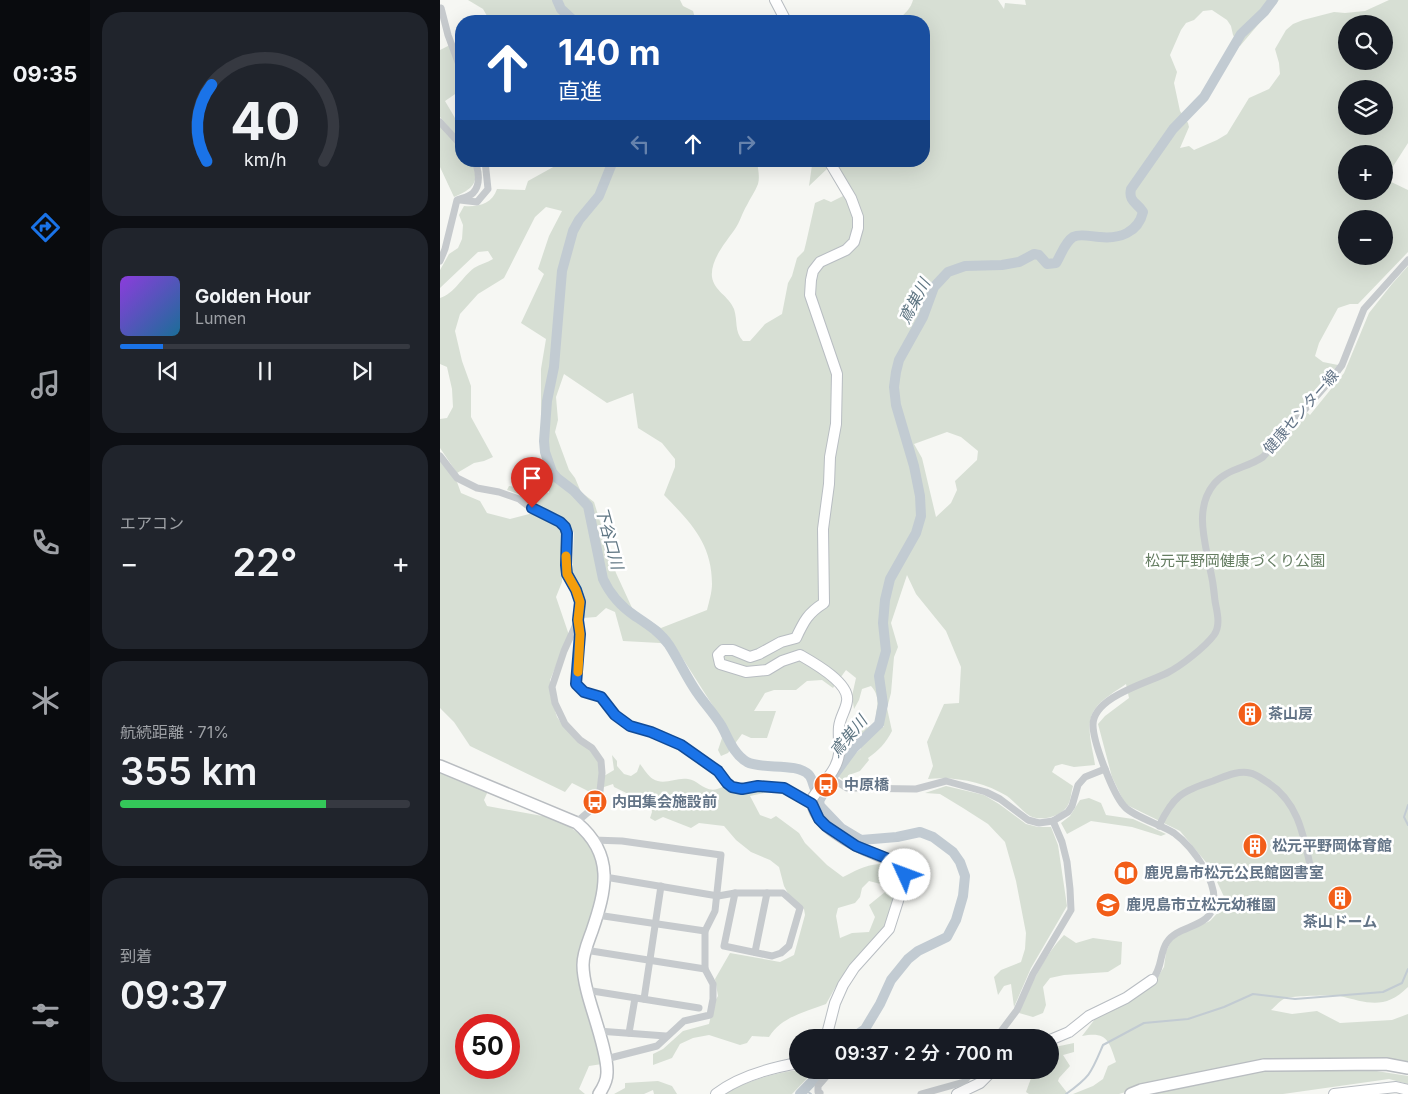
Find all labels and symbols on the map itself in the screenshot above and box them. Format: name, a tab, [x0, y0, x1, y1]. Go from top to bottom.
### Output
water label: 鳶巣川	[894, 273, 935, 327]
street label: 健康センター線	[1259, 366, 1342, 458]
pin	[511, 457, 553, 508]
water label: 下谷口川	[592, 504, 628, 573]
park label: 松元平野岡健康づくり公園	[1145, 551, 1325, 570]
building icon: 茶山房	[1237, 701, 1263, 727]
place label: 茶山房	[1268, 704, 1313, 723]
water label: 鳶巣川	[825, 710, 872, 761]
bus stop icon: 中原橋	[813, 772, 839, 798]
place label: 中原橋	[844, 775, 890, 794]
bus stop icon: 内田集会施設前	[582, 789, 608, 815]
place label: 内田集会施設前	[612, 792, 717, 811]
building icon: 松元平野岡体育館	[1242, 833, 1268, 859]
place label: 松元平野岡体育館	[1272, 836, 1392, 855]
position arrow	[878, 848, 930, 900]
library icon: 鹿児島市松元公民館図書室	[1113, 860, 1139, 886]
place label: 鹿児島市松元公民館図書室	[1144, 863, 1324, 882]
building icon: 茶山ドーム	[1327, 885, 1353, 911]
school or university icon: 鹿児島市立松元幼稚園	[1095, 892, 1121, 918]
place label: 鹿児島市立松元幼稚園	[1126, 895, 1276, 914]
place label: 茶山ドーム	[1303, 912, 1377, 931]
speed limit sign: 50	[455, 1014, 520, 1079]

